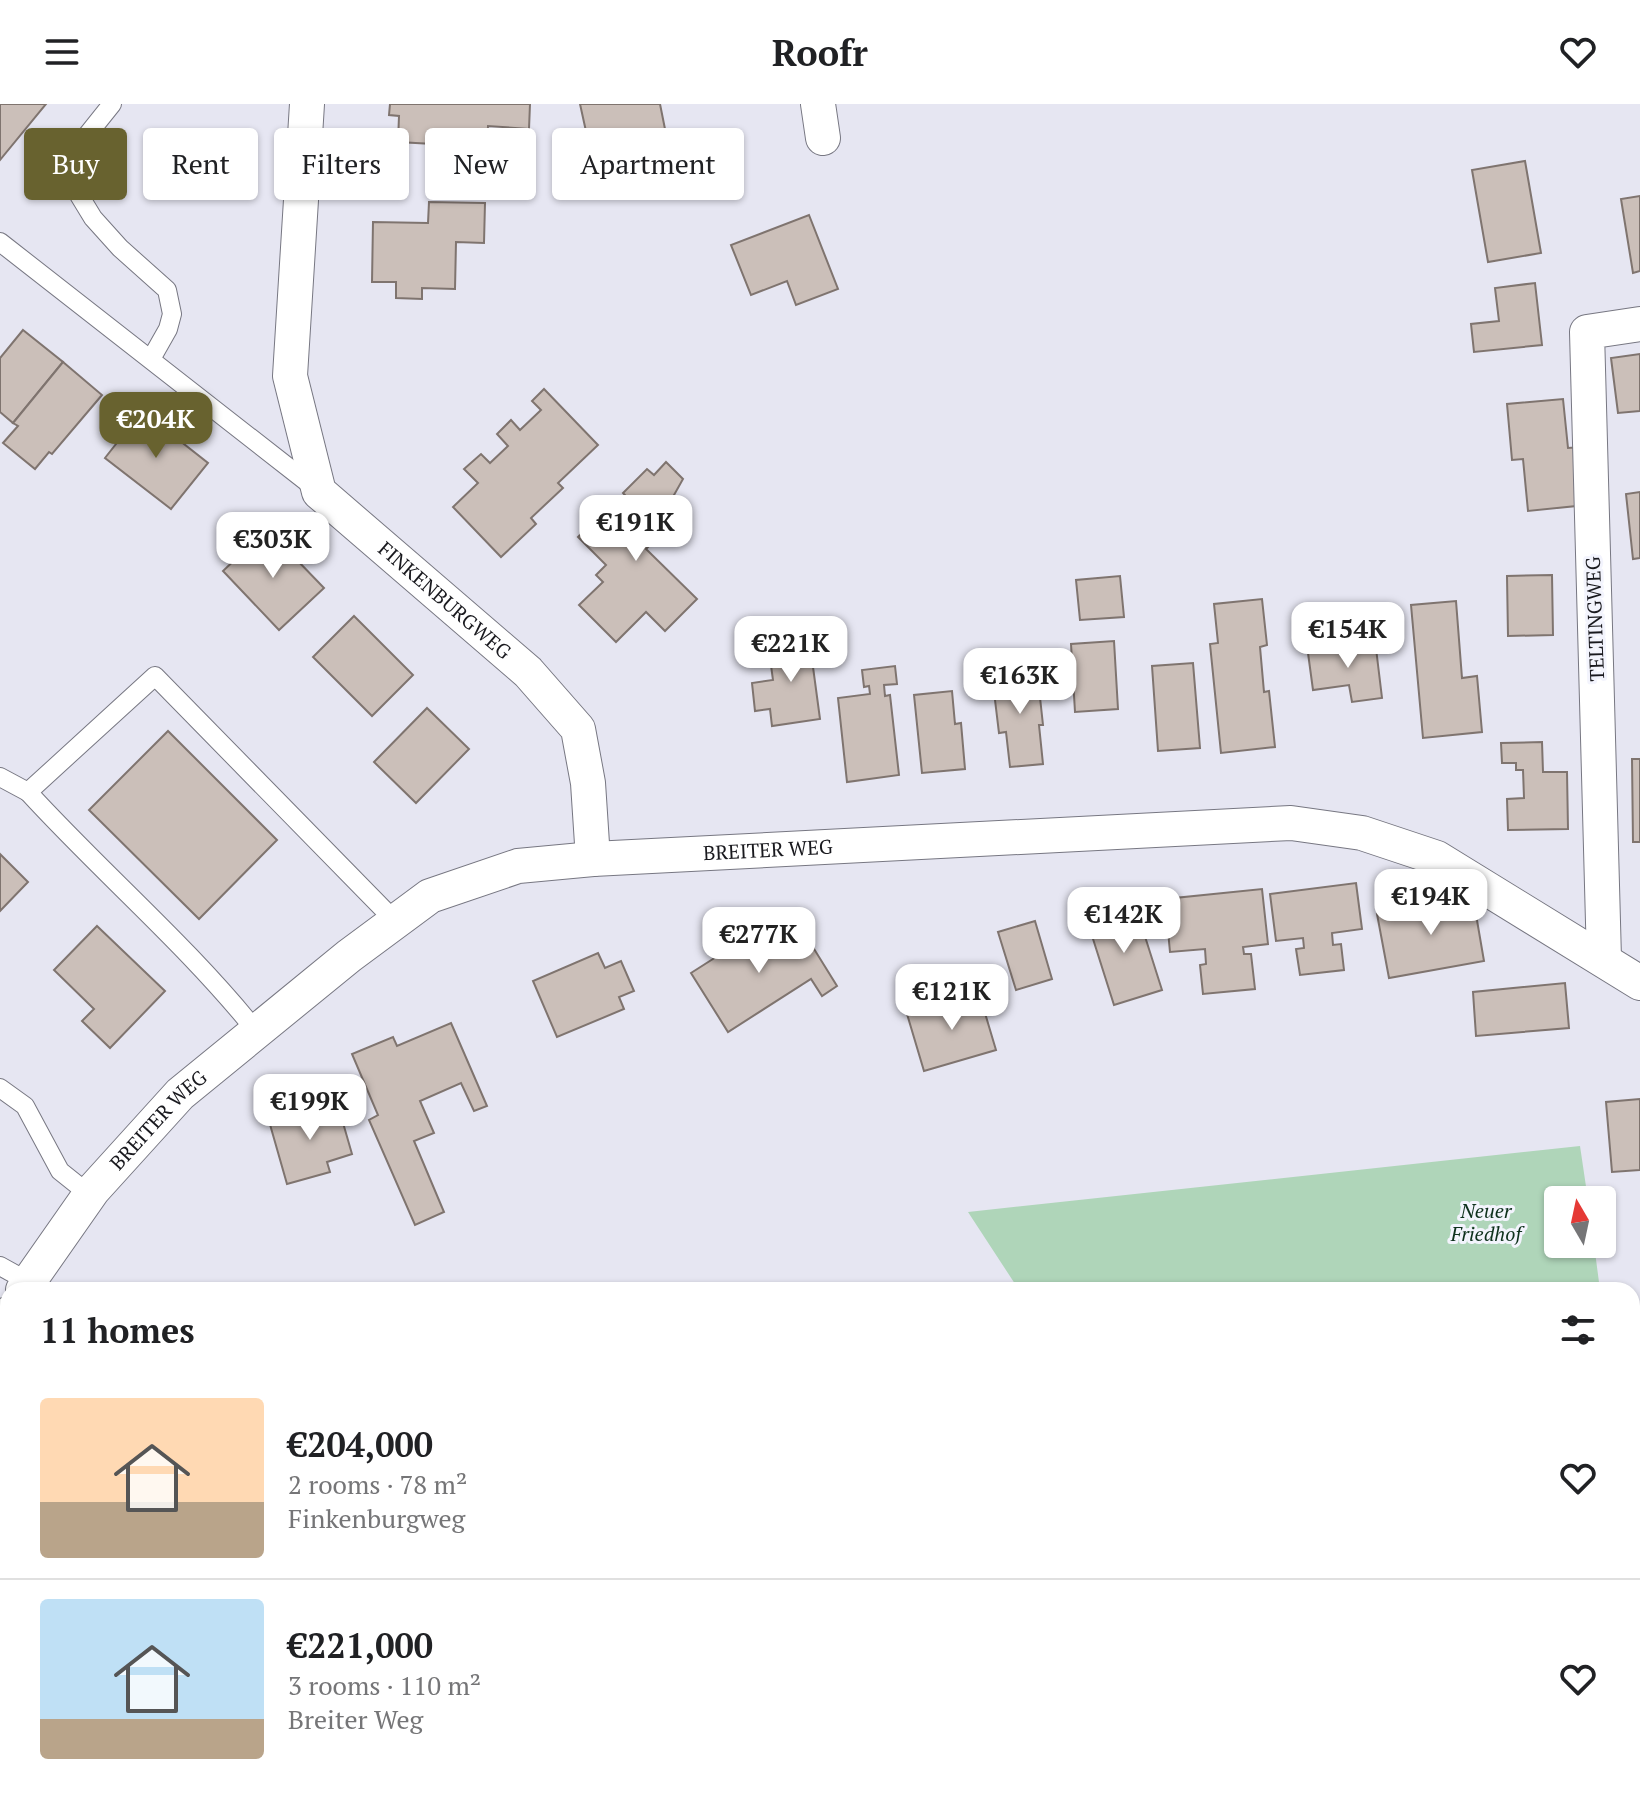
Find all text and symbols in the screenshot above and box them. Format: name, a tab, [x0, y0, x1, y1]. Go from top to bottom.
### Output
text: Roofr	[772, 29, 868, 76]
icon: menu	[40, 30, 84, 74]
icon: heart	[1556, 30, 1600, 74]
chip: Buy	[24, 128, 127, 200]
chip: Rent	[143, 128, 258, 200]
chip: Filters	[274, 128, 409, 200]
chip: New	[425, 128, 536, 200]
chip: Apartment	[552, 128, 744, 200]
pin: €204K	[100, 392, 212, 460]
text: €204K	[117, 401, 195, 435]
pin: €191K	[580, 495, 692, 563]
text: €191K	[597, 504, 675, 538]
pin: €303K	[217, 512, 329, 580]
text: €303K	[234, 521, 312, 555]
street label: FINKENBURGWEG	[373, 535, 517, 665]
street label: TELTINGWEG	[1579, 556, 1610, 682]
pin: €154K	[1292, 602, 1404, 670]
text: €154K	[1309, 611, 1387, 645]
pin: €221K	[735, 616, 847, 684]
text: €221K	[752, 625, 830, 659]
pin: €163K	[964, 648, 1076, 716]
text: €163K	[981, 657, 1059, 691]
street label: BREITER WEG	[702, 833, 833, 866]
pin: €194K	[1375, 869, 1487, 937]
text: €194K	[1392, 878, 1470, 912]
pin: €142K	[1068, 887, 1180, 955]
text: €142K	[1085, 896, 1163, 930]
pin: €277K	[703, 907, 815, 975]
text: €277K	[720, 916, 798, 950]
pin: €121K	[896, 964, 1008, 1032]
text: €121K	[913, 973, 991, 1007]
street label: BREITER WEG	[104, 1063, 213, 1176]
pin: €199K	[254, 1074, 366, 1142]
text: €199K	[271, 1083, 349, 1117]
north arrow	[1544, 1186, 1616, 1258]
map controls	[1544, 1186, 1616, 1258]
park label: Neuer Friedhof	[1450, 1197, 1525, 1247]
text: 11 homes	[40, 1308, 195, 1353]
icon: filters	[1556, 1308, 1600, 1352]
text: €204,000	[288, 1422, 433, 1467]
icon: home	[104, 1430, 200, 1526]
icon: heart	[1556, 1456, 1600, 1500]
text: 2 rooms · 78 m²	[288, 1467, 467, 1501]
text: Finkenburgweg	[288, 1501, 465, 1535]
text: €221,000	[288, 1623, 433, 1668]
icon: home	[104, 1631, 200, 1727]
icon: heart	[1556, 1657, 1600, 1701]
text: 3 rooms · 110 m²	[288, 1668, 481, 1702]
text: Breiter Weg	[288, 1702, 423, 1736]

